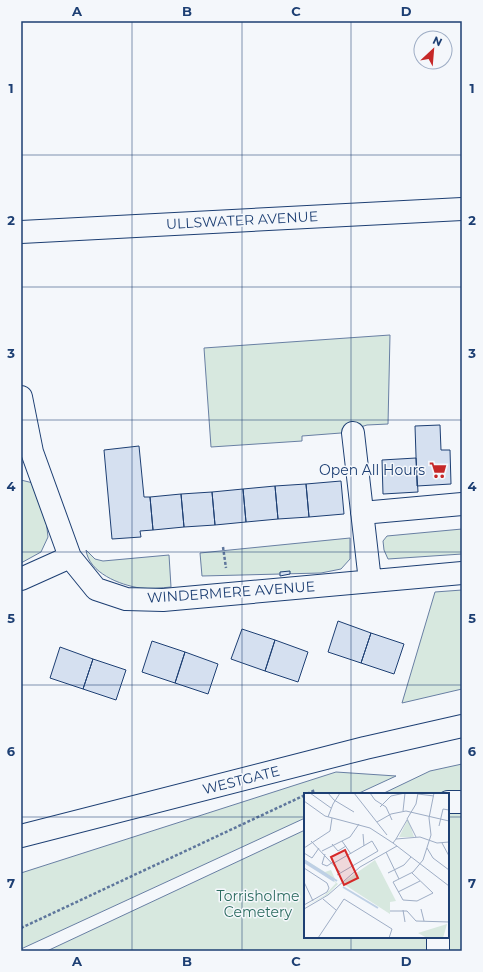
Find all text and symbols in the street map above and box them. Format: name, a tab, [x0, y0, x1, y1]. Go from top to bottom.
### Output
text: A	[71, 3, 83, 19]
text: B	[182, 3, 192, 19]
text: C	[291, 3, 301, 19]
text: D	[401, 3, 412, 19]
north arrow	[413, 30, 453, 70]
text: N	[430, 33, 444, 49]
text: 1	[8, 80, 14, 96]
text: 1	[469, 80, 475, 96]
street label: ULLSWATER AVENUE	[166, 207, 318, 233]
text: 2	[7, 212, 15, 228]
text: 2	[468, 212, 476, 228]
text: 3	[6, 345, 15, 361]
text: 3	[467, 345, 476, 361]
supermarket icon: Open All Hours	[428, 460, 448, 480]
place label: Open All Hours	[319, 461, 425, 479]
text: 4	[7, 478, 16, 494]
text: 4	[468, 478, 477, 494]
street label: WINDERMERE AVENUE	[146, 577, 316, 607]
text: 5	[7, 610, 15, 626]
text: 5	[468, 610, 476, 626]
text: 6	[7, 743, 16, 759]
text: 6	[468, 743, 477, 759]
street label: WESTGATE	[201, 762, 281, 798]
inset map	[304, 793, 449, 938]
text: 7	[7, 875, 15, 891]
text: 7	[468, 875, 476, 891]
park label: Torrisholme Cemetery	[217, 887, 299, 921]
text: A	[71, 953, 83, 969]
text: B	[182, 953, 192, 969]
text: C	[291, 953, 301, 969]
text: D	[401, 953, 412, 969]

